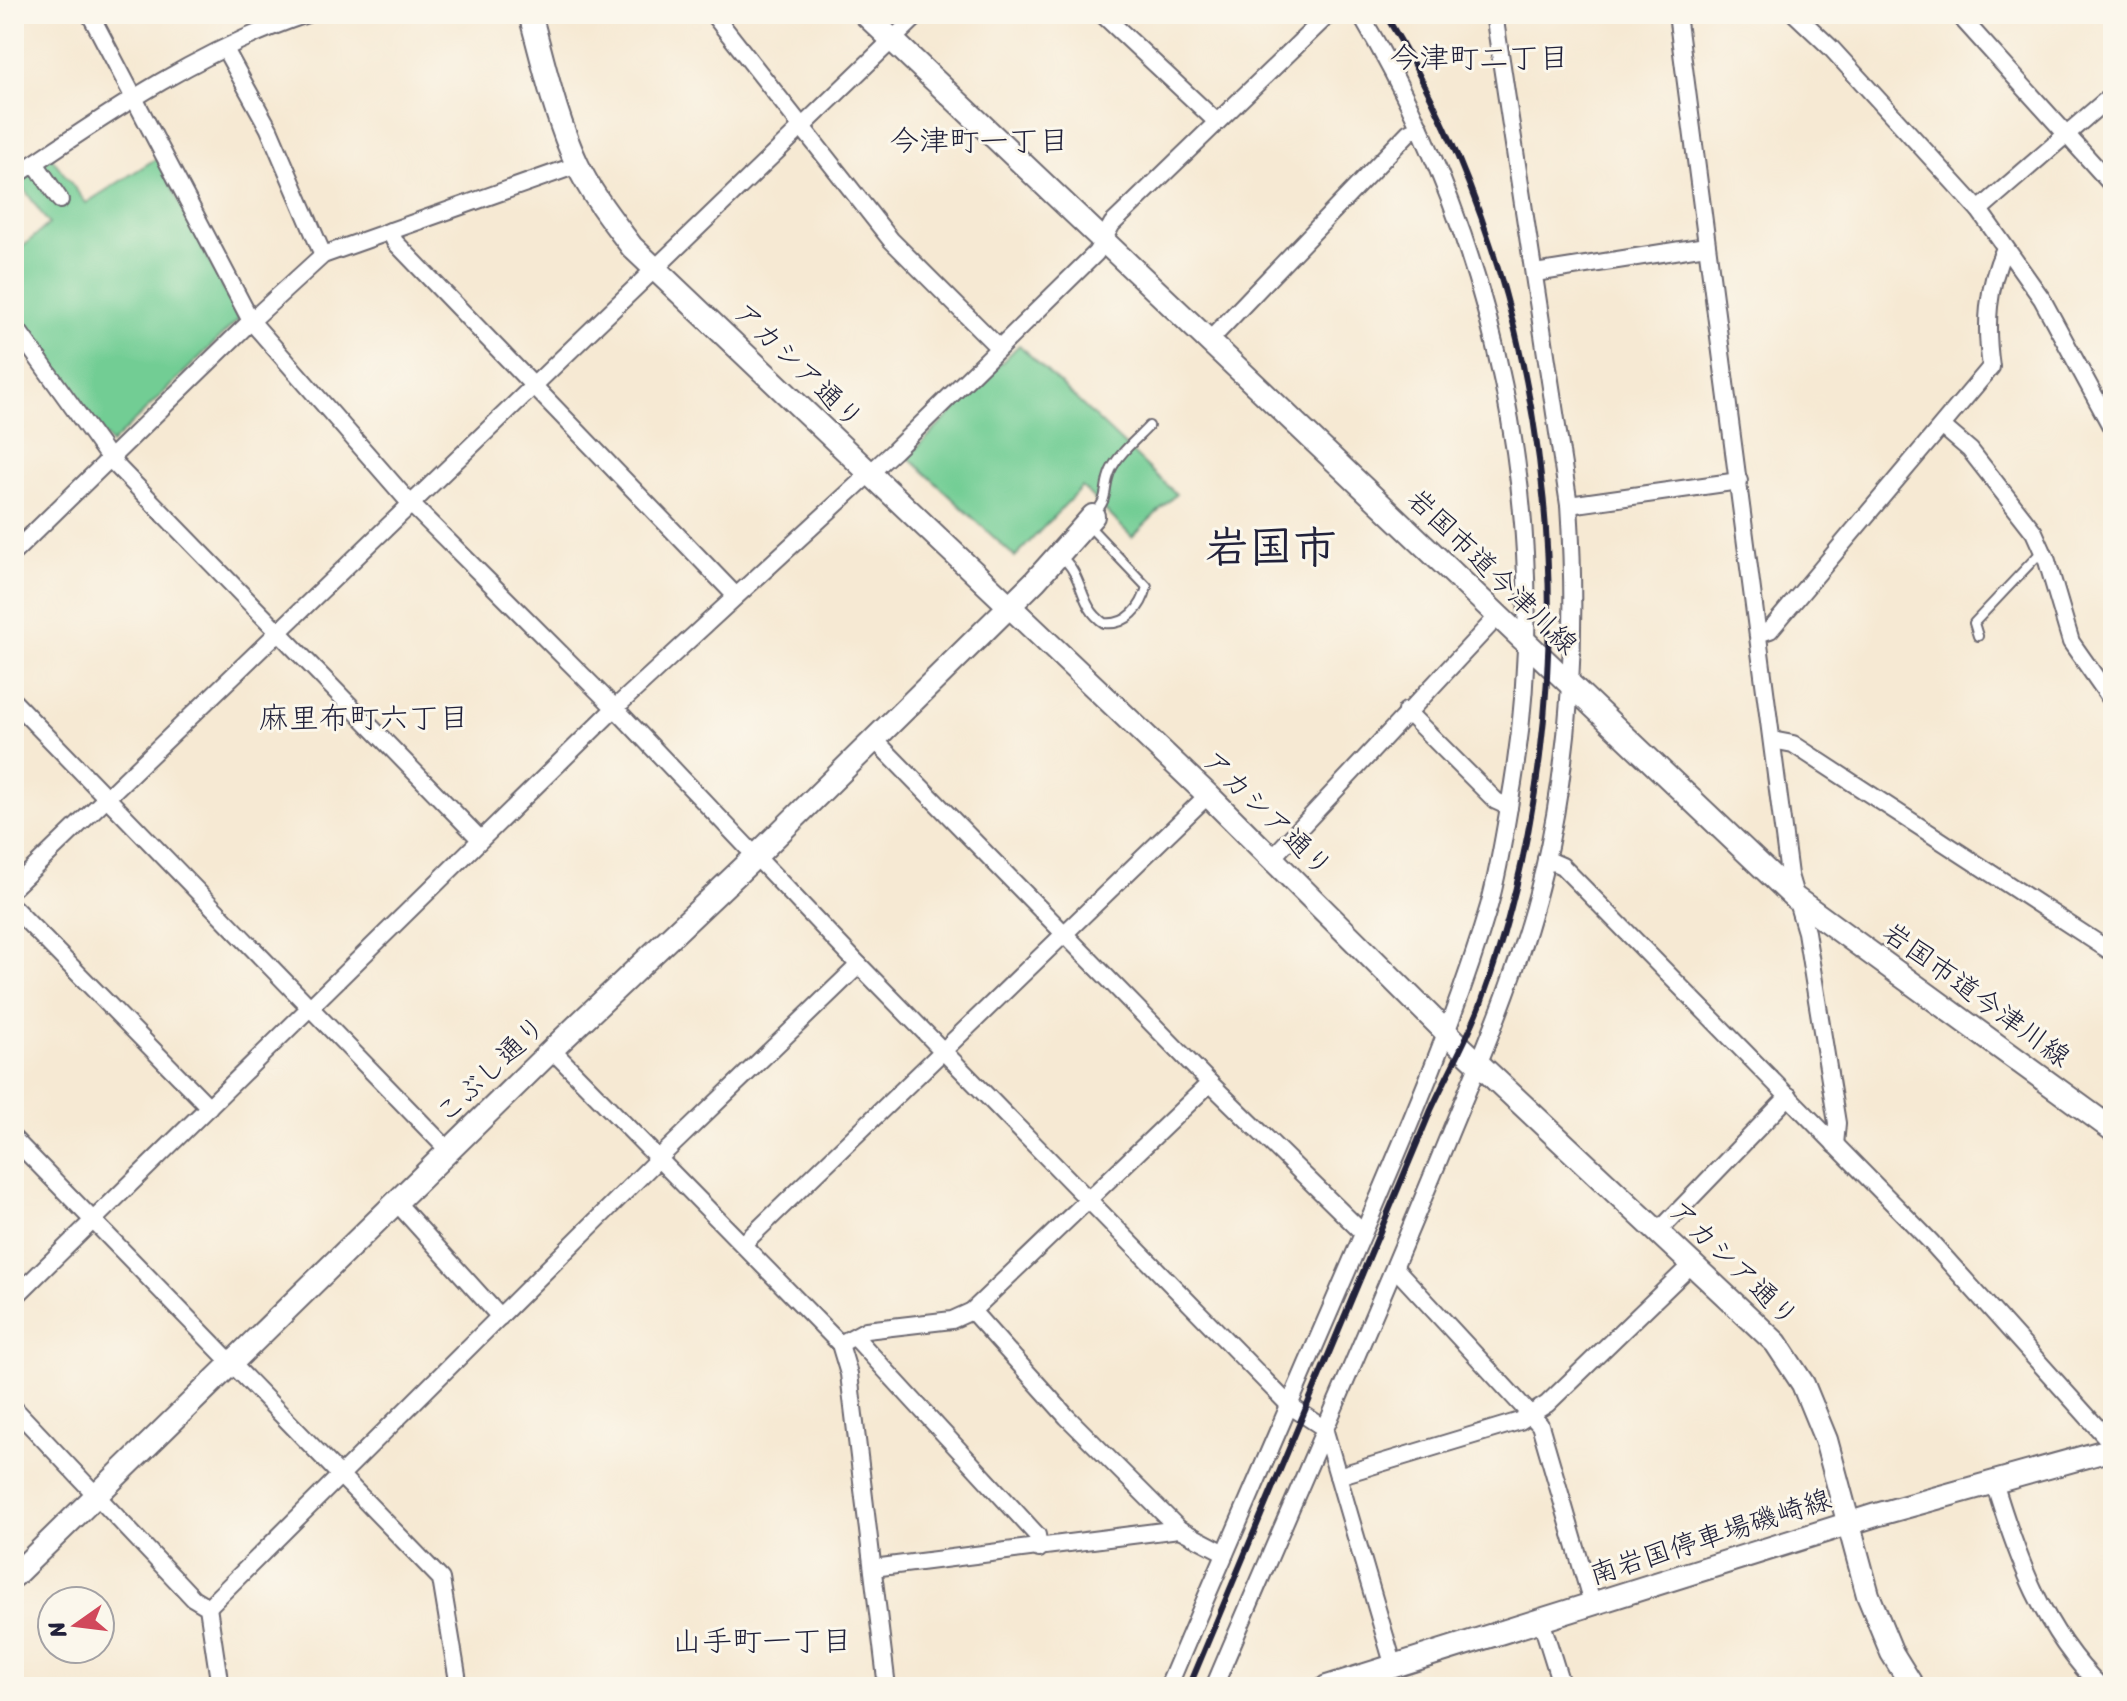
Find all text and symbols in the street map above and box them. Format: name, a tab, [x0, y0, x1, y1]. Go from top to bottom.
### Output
district label: 今津町二丁目	[1389, 31, 1569, 85]
district label: 今津町一丁目	[889, 114, 1069, 168]
street label: アカシア通り	[721, 289, 876, 441]
street label: 岩国市道今津川線	[1395, 476, 1590, 667]
district label: 岩国市	[1205, 508, 1337, 586]
district label: 麻里布町六丁目	[259, 691, 469, 745]
street label: アカシア通り	[1190, 737, 1345, 889]
street label: 岩国市道今津川線	[1872, 909, 2082, 1080]
street label: こぶし通り	[423, 1003, 558, 1136]
street label: アカシア通り	[1656, 1187, 1811, 1339]
street label: 南岩国停車場磯崎線	[1583, 1474, 1838, 1599]
north arrow	[36, 1585, 116, 1665]
district label: 山手町一丁目	[672, 1614, 852, 1668]
text: N	[36, 1617, 78, 1643]

